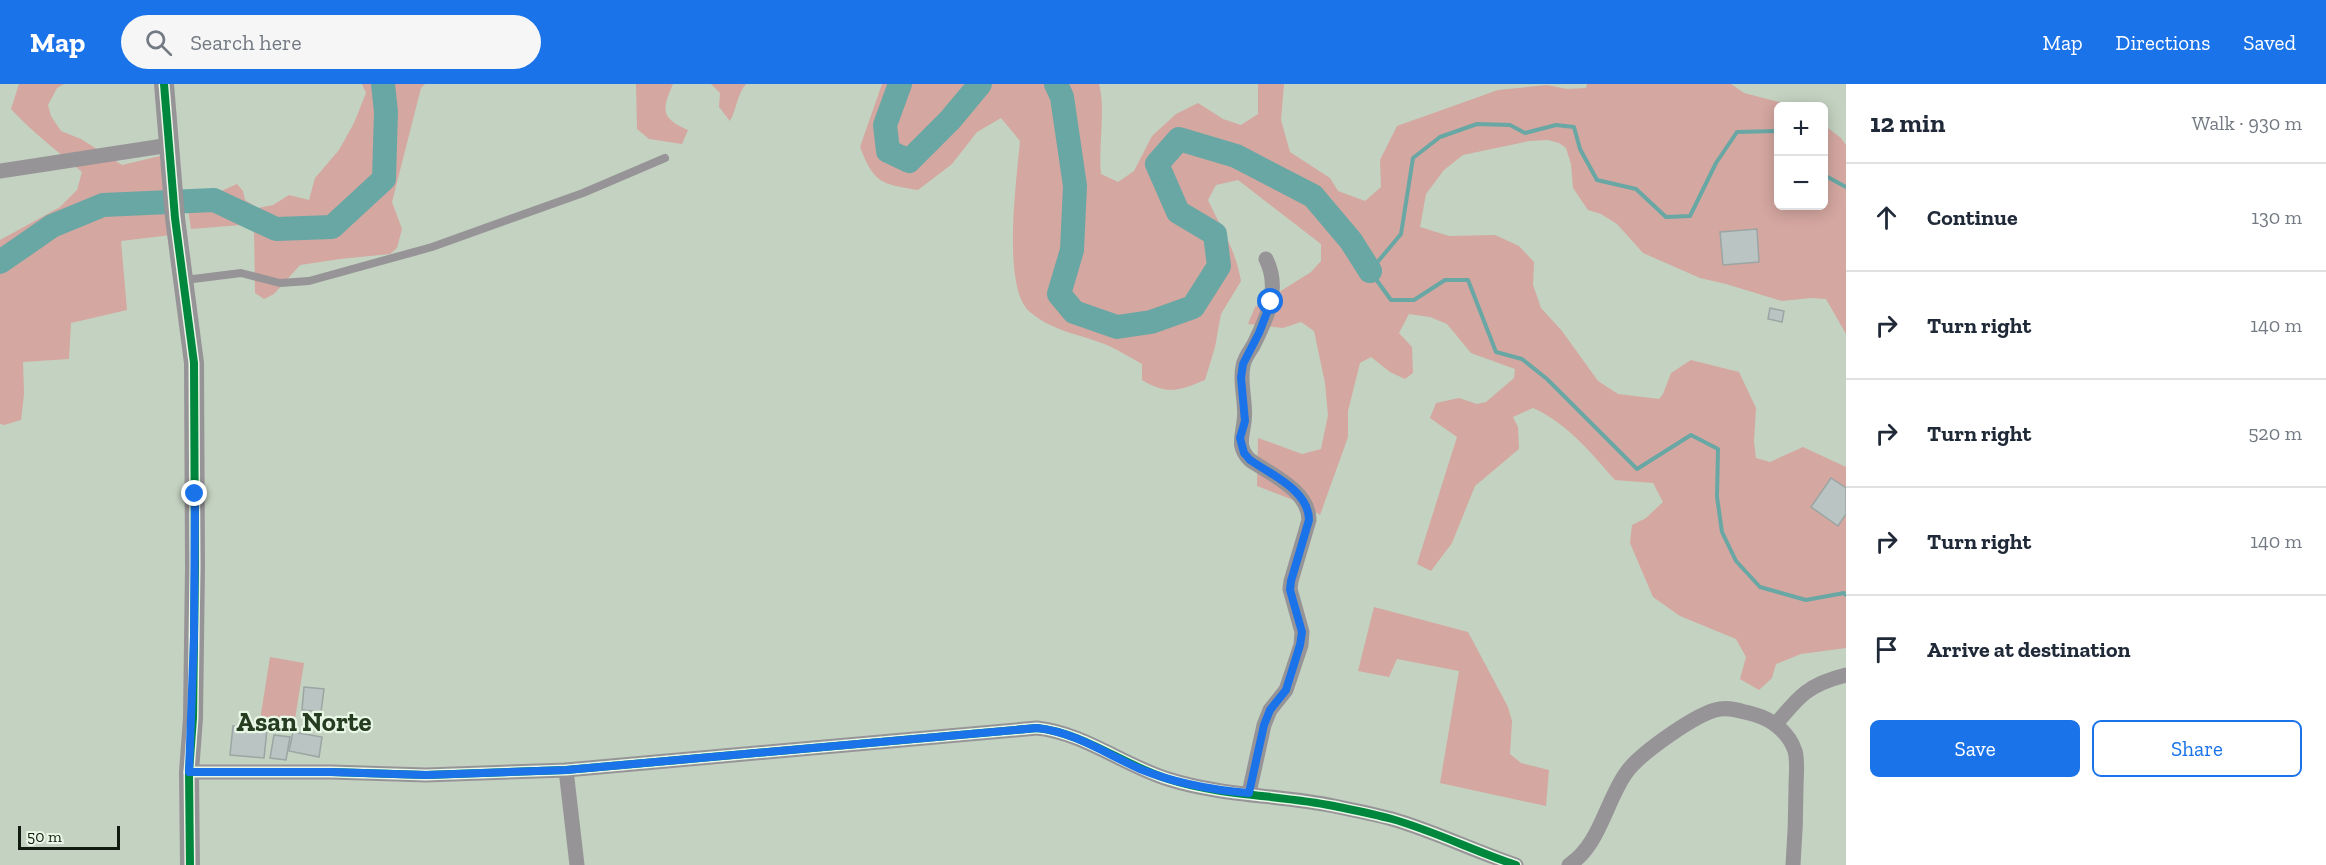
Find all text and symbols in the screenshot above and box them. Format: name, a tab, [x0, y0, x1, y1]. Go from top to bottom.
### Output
search box	[121, 15, 541, 69]
text: Map	[30, 26, 85, 59]
icon: search	[142, 26, 175, 59]
text: Search here	[190, 29, 302, 56]
text: Map	[2043, 30, 2083, 55]
text: Directions	[2116, 30, 2210, 55]
text: Saved	[2243, 30, 2296, 55]
map controls	[1774, 102, 1828, 210]
button: +	[1774, 102, 1828, 156]
text: 12 min	[1870, 107, 1945, 139]
text: Walk · 930 m	[2192, 111, 2302, 135]
button: −	[1774, 156, 1828, 210]
icon: ahead	[1870, 201, 1903, 234]
text: Continue	[1927, 204, 2018, 231]
text: 130 m	[2251, 205, 2302, 229]
route start	[1257, 288, 1283, 314]
icon: right	[1870, 309, 1903, 342]
text: Turn right	[1927, 312, 2031, 339]
text: 140 m	[2250, 313, 2302, 337]
icon: right	[1870, 417, 1903, 450]
text: Turn right	[1927, 420, 2031, 447]
text: 520 m	[2248, 421, 2302, 445]
route end	[181, 480, 207, 506]
icon: right	[1870, 525, 1903, 558]
text: Turn right	[1927, 528, 2031, 555]
text: 140 m	[2250, 529, 2302, 553]
icon: arrive	[1870, 633, 1903, 666]
text: Arrive at destination	[1927, 636, 2130, 663]
district label: Asan Norte	[236, 706, 372, 738]
button: Save	[1870, 720, 2080, 777]
button: Share	[2092, 720, 2302, 777]
scale bar	[18, 823, 120, 850]
text: 50 m	[27, 827, 62, 846]

